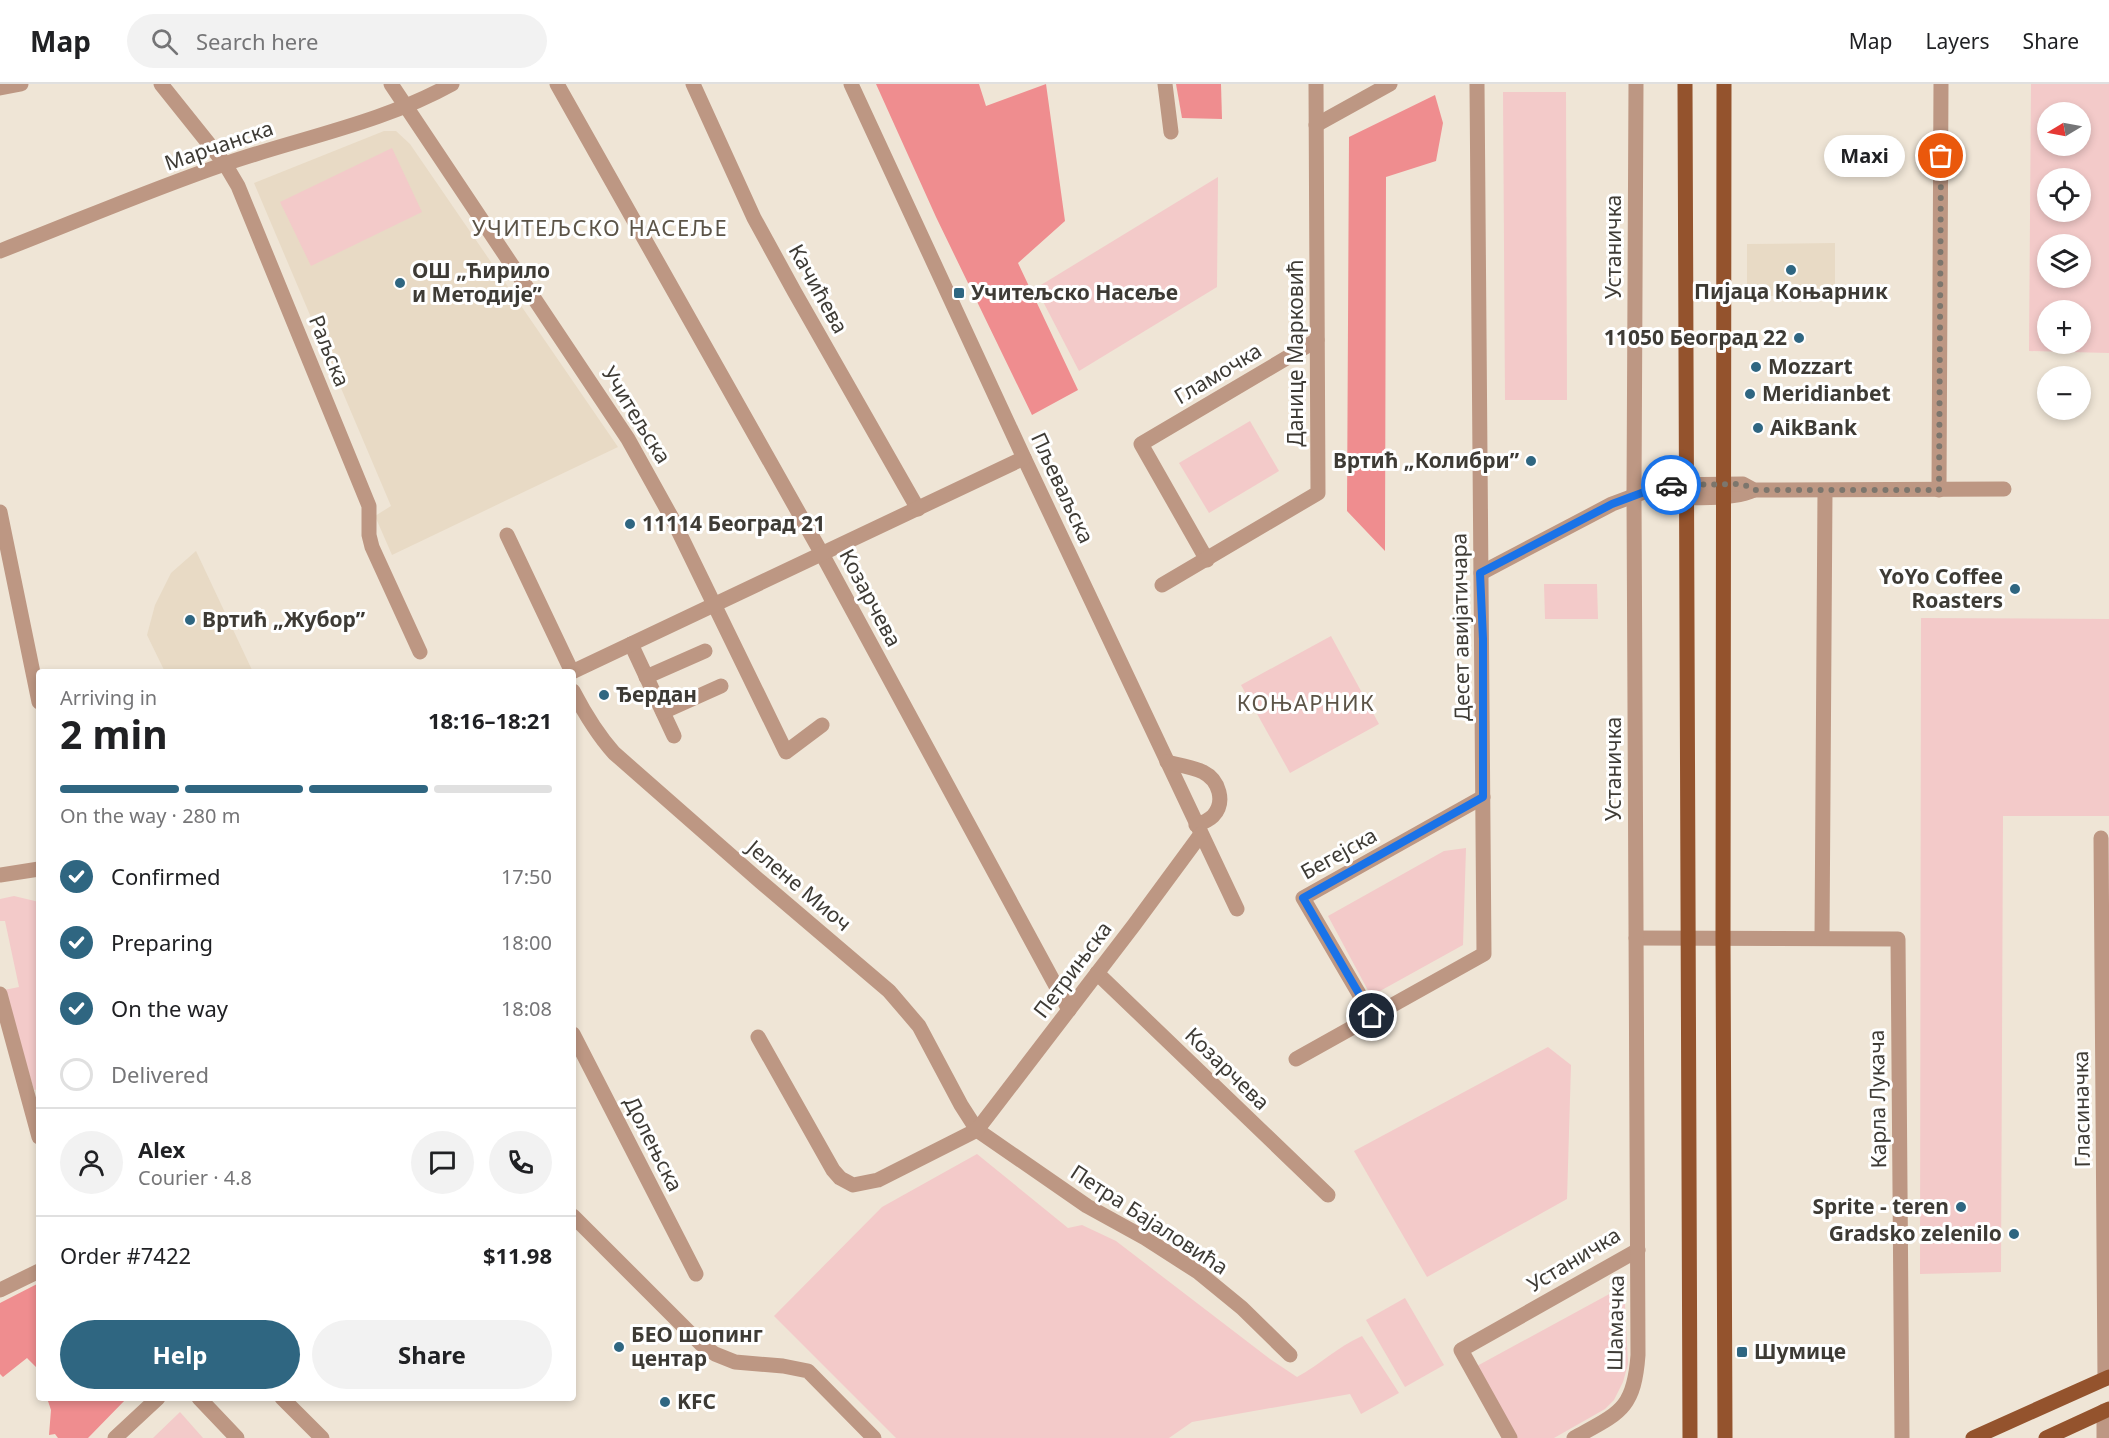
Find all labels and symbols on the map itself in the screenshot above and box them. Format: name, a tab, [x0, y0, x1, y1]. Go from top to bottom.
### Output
north arrow	[2037, 102, 2091, 156]
street label: Марчанска	[161, 113, 277, 177]
pin	[1915, 130, 1966, 181]
callout: Maxi	[1824, 135, 1905, 177]
street label: Устаничка	[1599, 195, 1627, 299]
district label: УЧИТЕЉСКО НАСЕЉЕ	[472, 212, 728, 242]
street label: Качићева	[783, 239, 855, 338]
place label: ОШ „Ћирило и Методије”	[412, 256, 550, 308]
street label: Данице Марковић	[1281, 259, 1309, 447]
marker: Пијаца Коњарник	[1784, 263, 1798, 277]
marker: ОШ „Ћирило и Методије”	[393, 276, 407, 290]
place label: Пијаца Коњарник	[1694, 277, 1888, 305]
place label: Учитељско Насеље	[971, 278, 1178, 306]
marker: Учитељско Насеље	[952, 286, 966, 300]
street label: Раљска	[303, 311, 357, 390]
place label: 11050 Београд 22	[1604, 323, 1787, 351]
marker: 11050 Београд 22	[1792, 331, 1806, 345]
street label: Гламочка	[1169, 336, 1266, 410]
place label: Mozzart	[1768, 352, 1853, 380]
street label: Учитељска	[596, 360, 678, 468]
marker: Mozzart	[1749, 360, 1763, 374]
place label: Meridianbet	[1762, 379, 1891, 407]
marker: Meridianbet	[1743, 387, 1757, 401]
place label: AikBank	[1770, 413, 1858, 441]
marker: AikBank	[1751, 421, 1765, 435]
street label: Пљеваљска	[1025, 428, 1101, 548]
place label: Вртић „Колибри”	[1333, 446, 1520, 474]
marker: Вртић „Колибри”	[1524, 454, 1538, 468]
courier	[1641, 455, 1701, 515]
place label: 11114 Београд 21	[642, 509, 825, 537]
marker: 11114 Београд 21	[623, 517, 637, 531]
street label: Десет авијатичара	[1444, 533, 1476, 721]
street label: Козарчева	[833, 544, 908, 651]
place label: YoYo Coffee Roasters	[1879, 562, 2003, 614]
marker: YoYo Coffee Roasters	[2008, 582, 2022, 596]
place label: Вртић „Жубор”	[202, 605, 366, 633]
marker: Вртић „Жубор”	[183, 613, 197, 627]
place label: Ђердан	[616, 680, 697, 708]
district label: КОЊАРНИК	[1237, 687, 1375, 717]
marker: Ђердан	[597, 688, 611, 702]
street label: Устаничка	[1599, 717, 1627, 821]
street label: Бегејска	[1295, 821, 1382, 886]
street label: Јелене Миоч	[740, 832, 858, 937]
street label: Петрињска	[1027, 916, 1118, 1023]
pin	[1346, 990, 1397, 1041]
street label: Козарчева	[1179, 1021, 1276, 1116]
street label: Карла Лукача	[1862, 1029, 1892, 1169]
street label: Гласиначка	[2066, 1050, 2096, 1168]
street label: Долењска	[618, 1091, 690, 1196]
street label: Петра Бајаловића	[1065, 1158, 1234, 1281]
place label: Sprite - teren	[1812, 1192, 1949, 1220]
marker: Sprite - teren	[1954, 1200, 1968, 1214]
place label: Gradsko zelenilo	[1829, 1219, 2002, 1247]
street label: Устаничка	[1522, 1220, 1625, 1298]
marker: Gradsko zelenilo	[2007, 1227, 2021, 1241]
street label: Шамачка	[1600, 1275, 1630, 1371]
place label: БЕО шопинг центар	[631, 1320, 763, 1372]
place label: Шумице	[1754, 1337, 1846, 1365]
marker: БЕО шопинг центар	[612, 1340, 626, 1354]
marker: Шумице	[1735, 1345, 1749, 1359]
place label: KFC	[677, 1387, 716, 1415]
marker: KFC	[658, 1395, 672, 1409]

